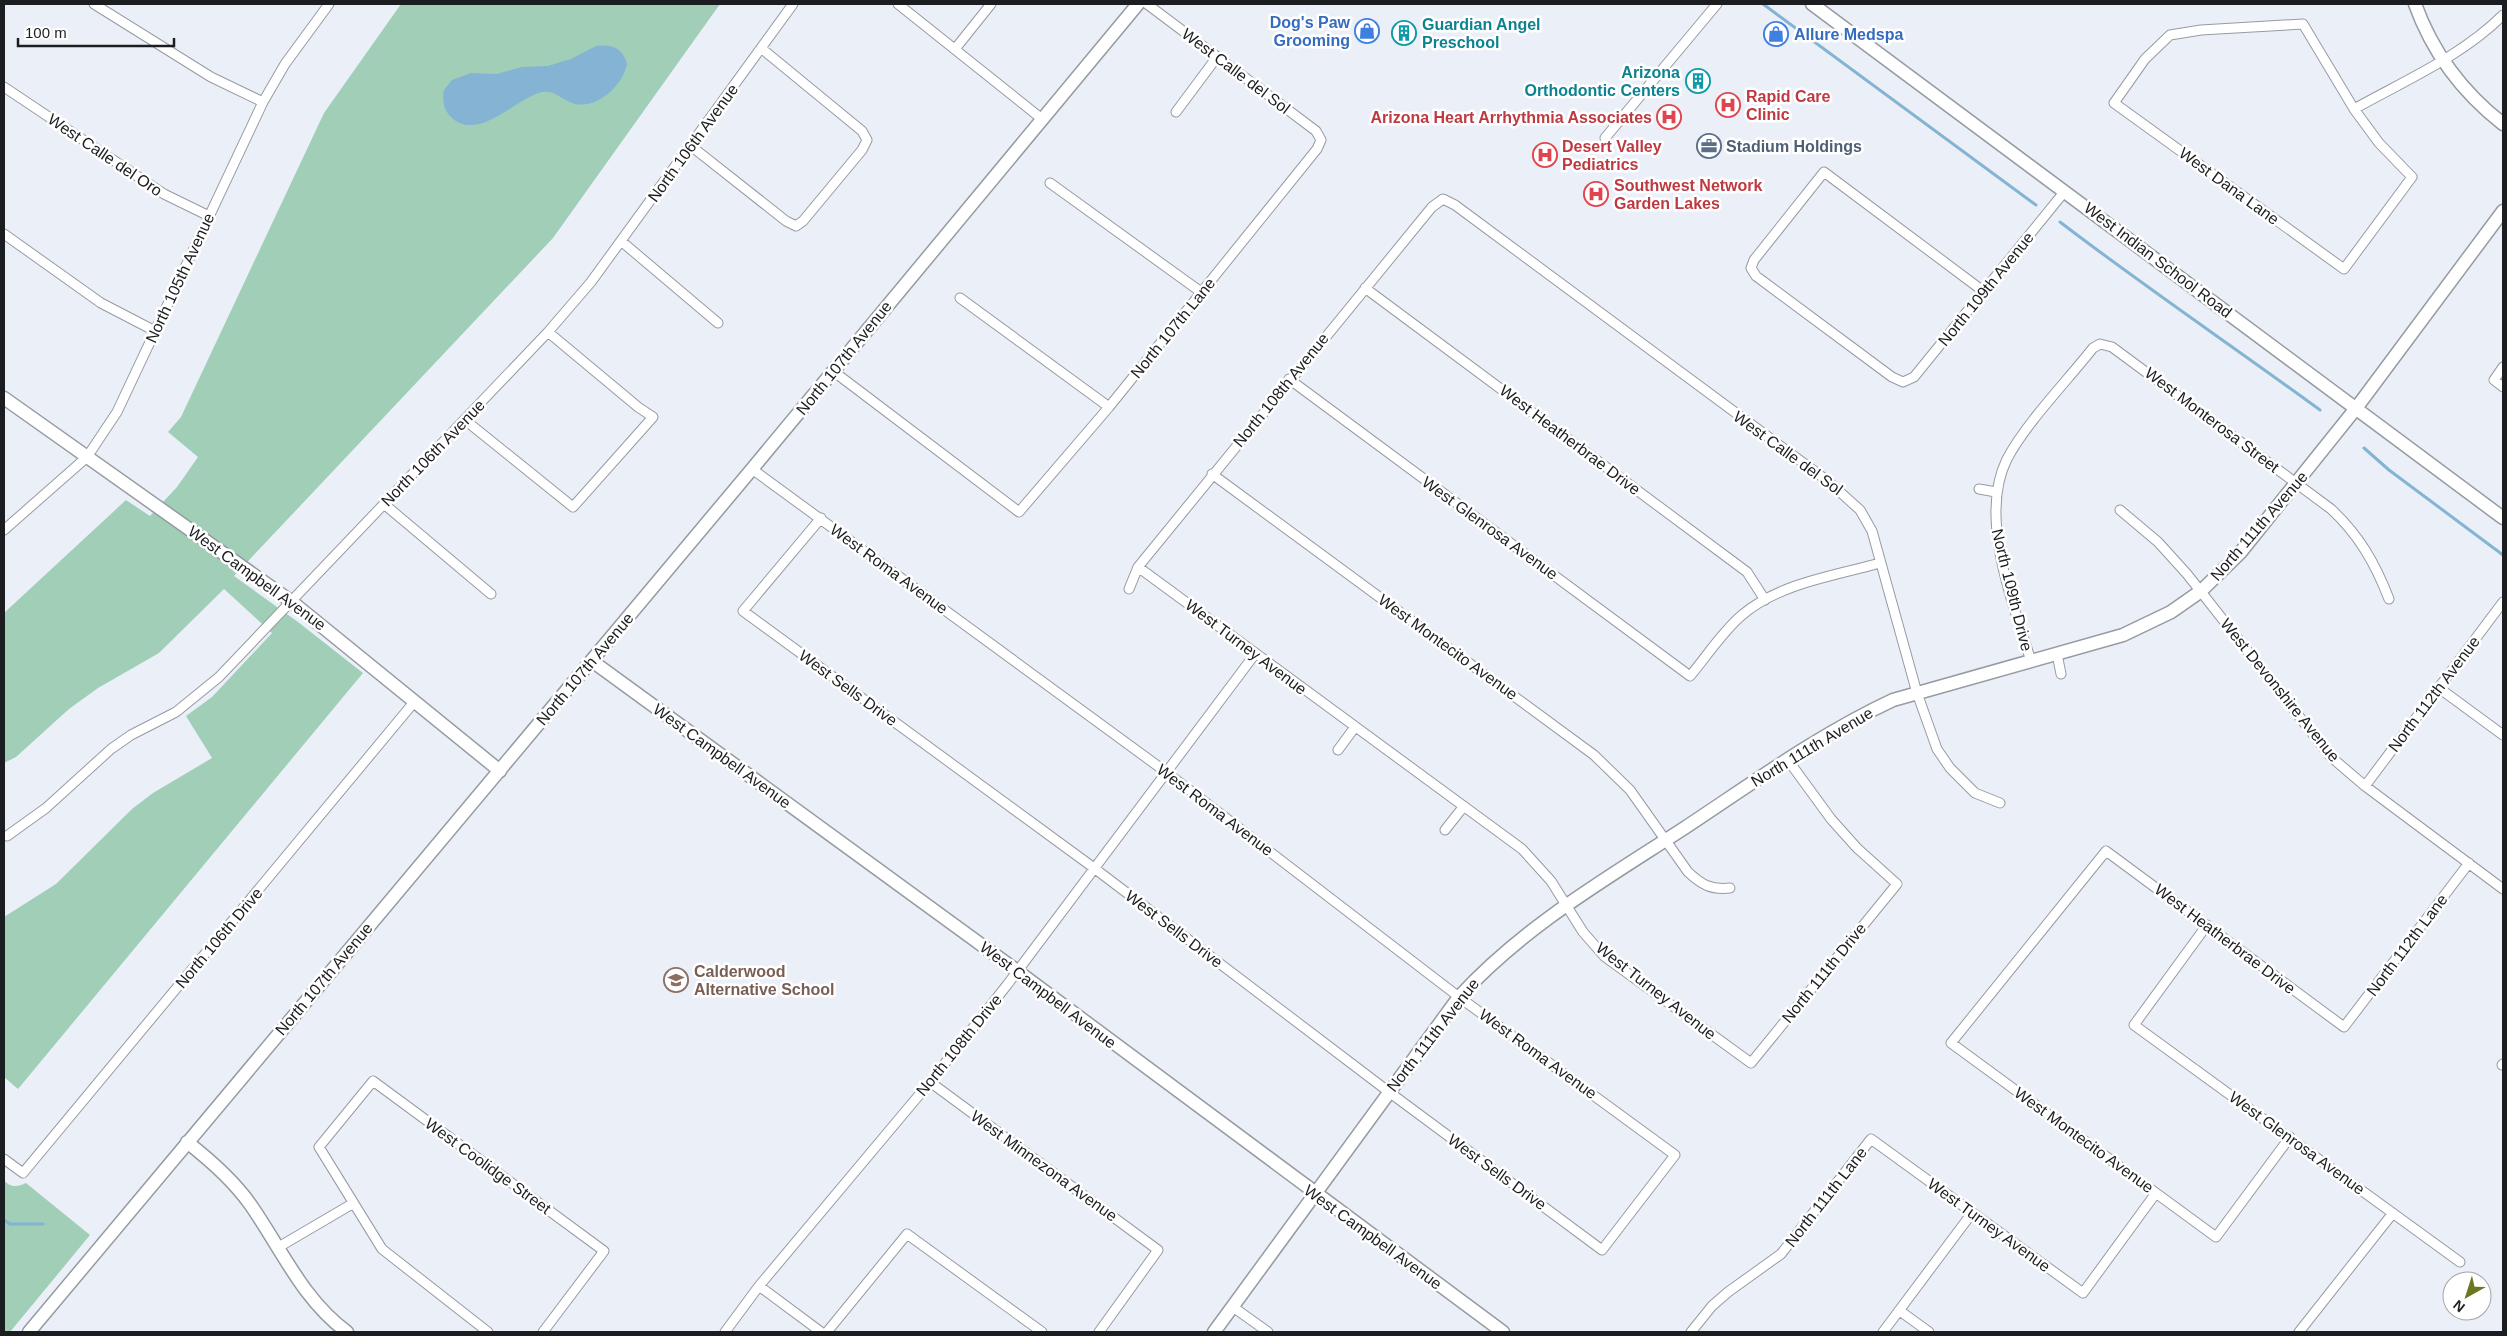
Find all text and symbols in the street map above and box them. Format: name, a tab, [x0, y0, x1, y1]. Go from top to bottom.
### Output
place label: Dog's Paw Grooming	[1270, 14, 1351, 49]
scale bar	[18, 15, 174, 47]
place label: Guardian Angel Preschool	[1422, 16, 1541, 51]
shop icon: Dog's Paw Grooming	[1354, 18, 1380, 44]
building icon: Guardian Angel Preschool	[1391, 20, 1417, 46]
shop icon: Allure Medspa	[1763, 21, 1789, 47]
text: 100 m	[25, 24, 67, 41]
street label: West Calle del Sol	[1179, 25, 1293, 117]
place label: Allure Medspa	[1794, 26, 1903, 43]
place label: Arizona Orthodontic Centers	[1524, 64, 1680, 99]
building icon: Arizona Orthodontic Centers	[1685, 68, 1711, 94]
street label: North 106th Avenue	[645, 81, 741, 205]
place label: Rapid Care Clinic	[1746, 88, 1831, 123]
hospital icon: Rapid Care Clinic	[1715, 92, 1741, 118]
hospital icon: Arizona Heart Arrhythmia Associates	[1656, 104, 1682, 130]
place label: Arizona Heart Arrhythmia Associates	[1370, 109, 1652, 126]
street label: West Calle del Oro	[45, 110, 165, 200]
office icon: Stadium Holdings	[1696, 133, 1722, 159]
place label: Desert Valley Pediatrics	[1562, 138, 1662, 173]
place label: Stadium Holdings	[1726, 138, 1862, 155]
hospital icon: Desert Valley Pediatrics	[1532, 142, 1558, 168]
street label: West Dana Lane	[2176, 144, 2282, 228]
place label: Southwest Network Garden Lakes	[1614, 177, 1763, 212]
hospital icon: Southwest Network Garden Lakes	[1583, 181, 1609, 207]
street label: West Indian School Road	[2081, 199, 2235, 321]
street label: North 105th Avenue	[142, 210, 218, 346]
street label: North 109th Avenue	[1935, 229, 2037, 349]
street label: North 107th Lane	[1127, 275, 1219, 381]
street label: North 107th Avenue	[793, 298, 895, 418]
street label: North 108th Avenue	[1230, 330, 1332, 450]
street label: West Monterosa Street	[2142, 364, 2283, 476]
street label: West Heatherbrae Drive	[1496, 382, 1644, 498]
street label: North 106th Avenue	[378, 396, 488, 510]
street label: West Calle del Sol	[1730, 408, 1846, 498]
street label: North 111th Avenue	[2207, 468, 2311, 584]
street label: West Glenrosa Avenue	[1419, 473, 1561, 583]
street label: West Roma Avenue	[827, 521, 951, 617]
street label: West Campbell Avenue	[185, 522, 329, 634]
street label: North 109th Drive	[1989, 527, 2035, 653]
street label: West Montecito Avenue	[1375, 591, 1521, 703]
street label: West Turney Avenue	[1182, 596, 1310, 698]
street label: North 107th Avenue	[533, 609, 637, 729]
street label: West Devonshire Avenue	[2217, 615, 2343, 765]
street label: North 112th Avenue	[2385, 633, 2483, 755]
street label: West Sells Drive	[796, 647, 900, 729]
street label: West Campbell Avenue	[650, 700, 794, 812]
street label: North 111th Avenue	[1748, 704, 1876, 790]
street label: West Roma Avenue	[1154, 761, 1276, 859]
street label: West Heatherbrae Drive	[2151, 881, 2299, 997]
street label: North 106th Drive	[172, 884, 266, 991]
street label: West Sells Drive	[1122, 887, 1226, 971]
street label: North 112th Lane	[2363, 891, 2451, 999]
street label: North 107th Avenue	[272, 919, 376, 1039]
street label: North 111th Drive	[1779, 920, 1869, 1026]
street label: West Campbell Avenue	[977, 938, 1119, 1052]
street label: West Turney Avenue	[1593, 939, 1719, 1043]
place label: Calderwood Alternative School	[694, 963, 834, 998]
school or university icon: Calderwood Alternative School	[663, 967, 689, 993]
street label: North 111th Avenue	[1384, 975, 1482, 1095]
street label: North 108th Drive	[913, 991, 1005, 1099]
street label: West Roma Avenue	[1476, 1006, 1600, 1102]
street label: West Montecito Avenue	[2011, 1084, 2157, 1196]
street label: West Glenrosa Avenue	[2226, 1088, 2368, 1198]
street label: West Minnezona Avenue	[968, 1107, 1120, 1225]
street label: West Coolidge Street	[422, 1115, 554, 1218]
street label: West Sells Drive	[1445, 1131, 1549, 1213]
street label: North 111th Lane	[1782, 1144, 1870, 1250]
street label: West Turney Avenue	[1925, 1175, 2054, 1275]
street label: West Campbell Avenue	[1301, 1181, 1445, 1293]
north arrow	[2442, 1271, 2492, 1321]
text: N	[2450, 1297, 2468, 1316]

